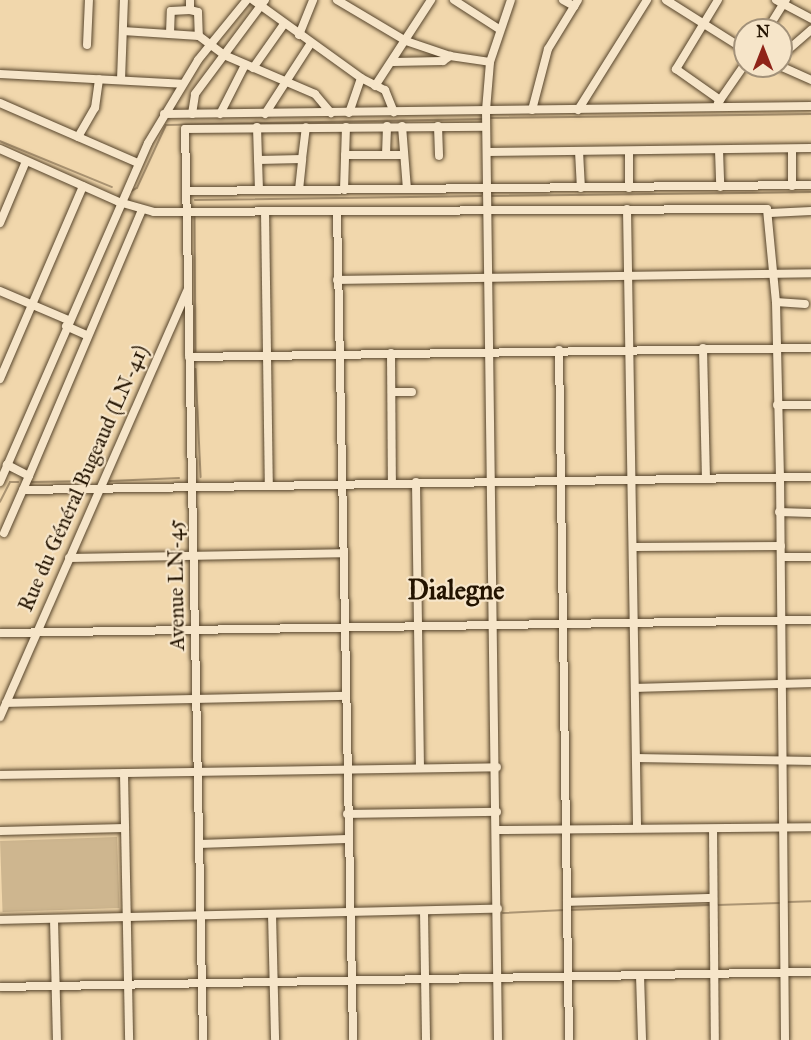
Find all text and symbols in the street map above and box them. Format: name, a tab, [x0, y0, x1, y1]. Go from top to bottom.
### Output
north arrow	[733, 18, 793, 78]
text: N	[756, 22, 770, 41]
street label: Rue du Général Bugeaud (LN-41)	[13, 341, 153, 615]
street label: Avenue LN-45	[162, 519, 190, 651]
district label: Dialegne	[407, 574, 505, 606]

